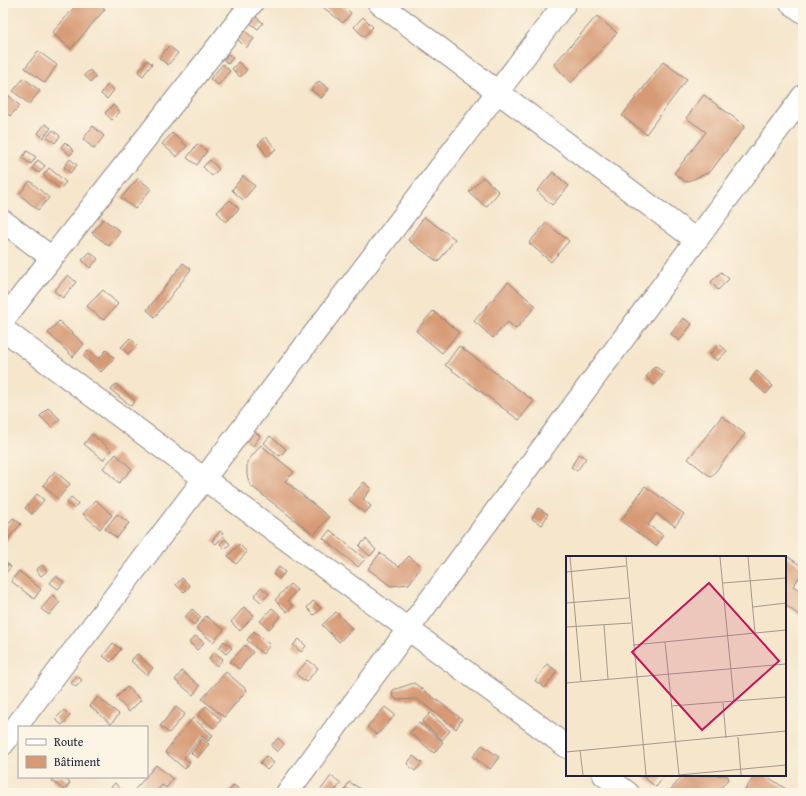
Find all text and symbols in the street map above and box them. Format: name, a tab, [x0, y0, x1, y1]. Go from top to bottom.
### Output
inset map	[566, 556, 786, 776]
legend	[18, 726, 148, 778]
text: Route	[54, 733, 84, 750]
text: Bâtiment	[54, 753, 101, 770]

